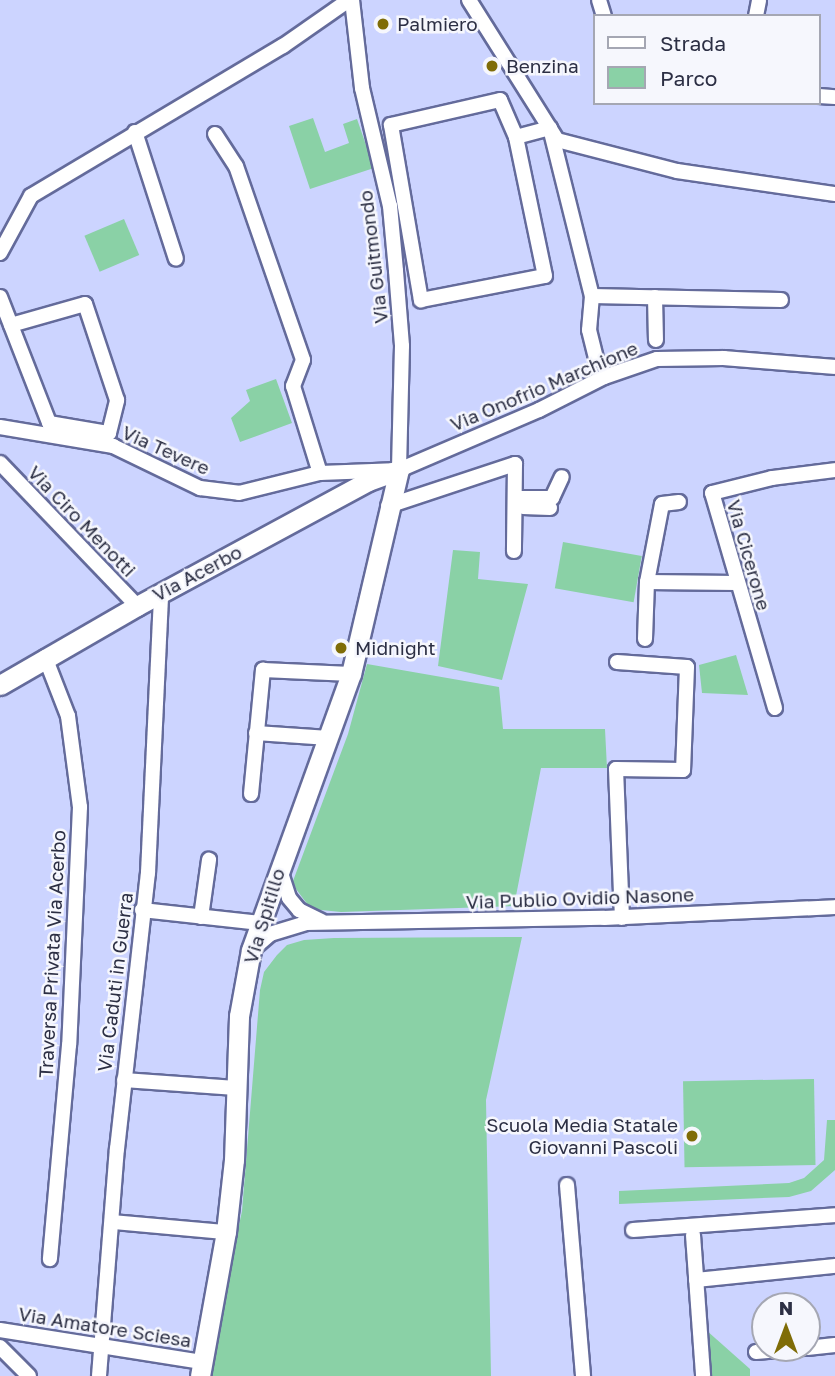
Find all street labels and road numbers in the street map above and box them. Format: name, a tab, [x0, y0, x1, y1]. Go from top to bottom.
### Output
street label: Via Guitmondo	[354, 189, 392, 325]
street label: Via Onofrio Marchione	[447, 336, 641, 436]
street label: Via Tevere	[119, 421, 213, 479]
street label: Via Ciro Menotti	[23, 461, 141, 581]
street label: Via Cicerone	[722, 497, 776, 613]
street label: Via Acerbo	[149, 540, 245, 606]
street label: Traversa Privata Via Acerbo	[34, 829, 70, 1079]
street label: Via Spitillo	[239, 866, 289, 966]
street label: Via Publio Ovidio Nasone	[466, 883, 694, 913]
street label: Via Caduti in Guerra	[93, 891, 137, 1073]
street label: Via Amatore Sciesa	[17, 1302, 193, 1352]

